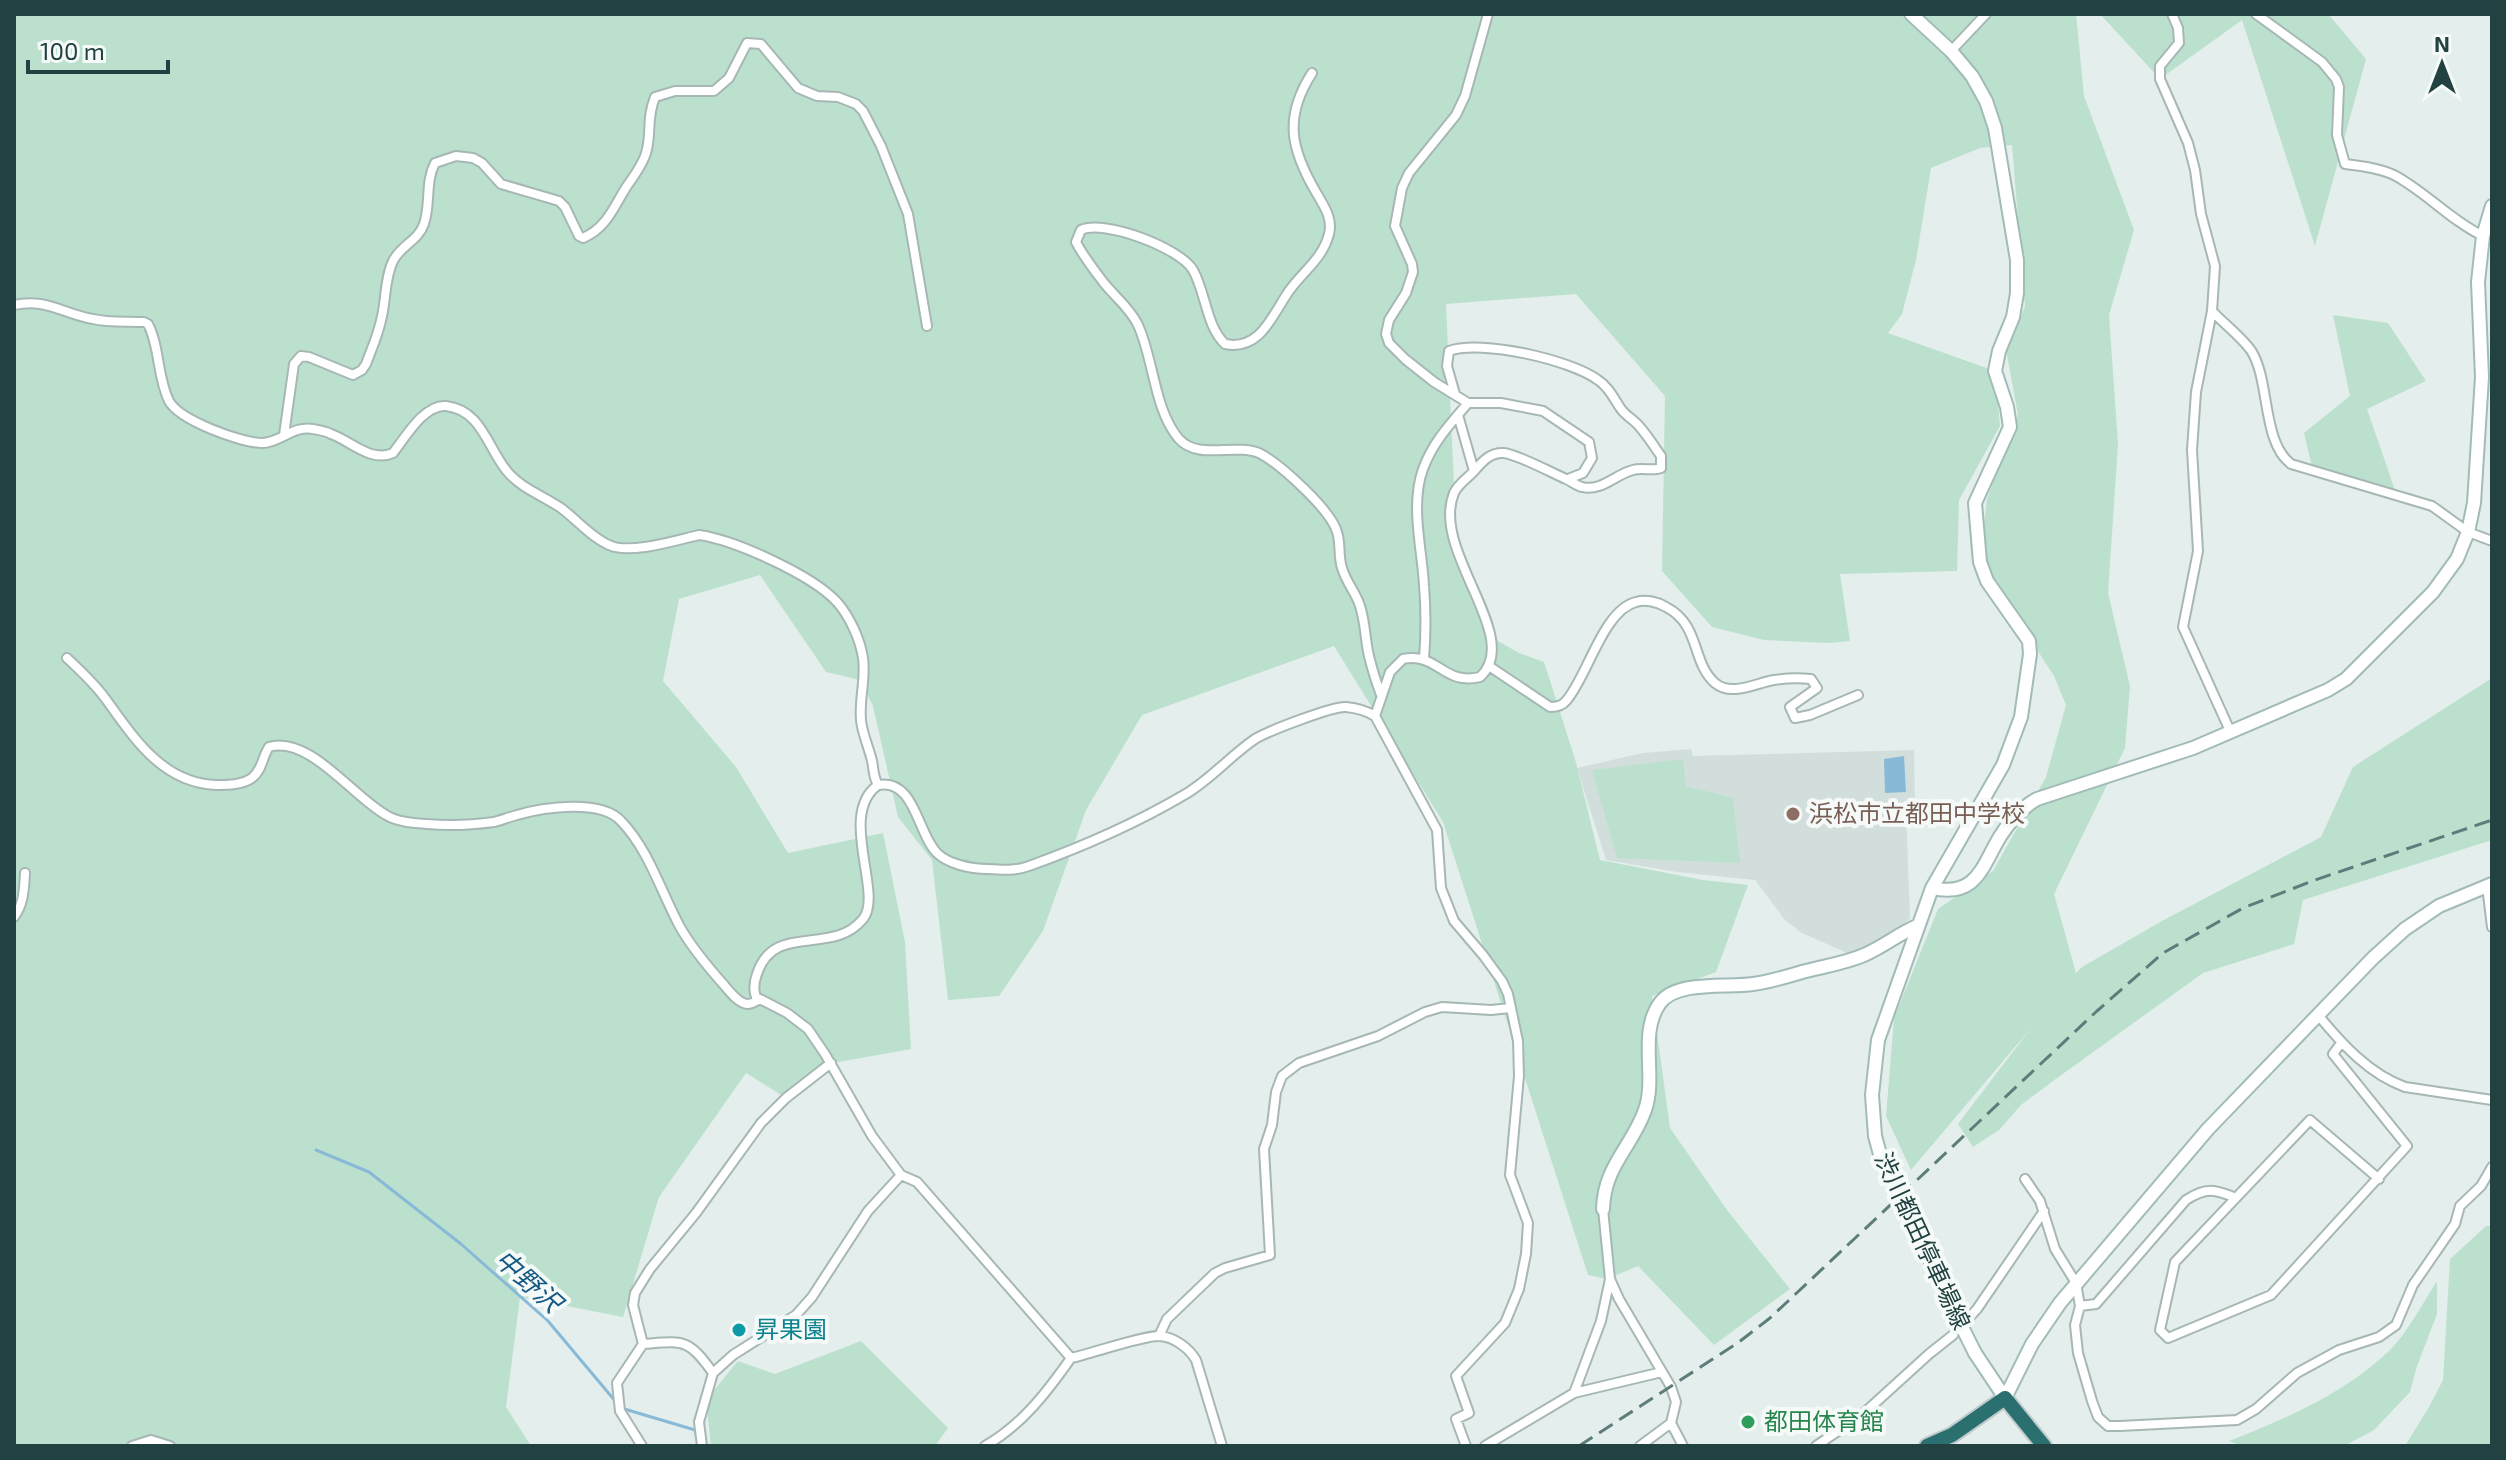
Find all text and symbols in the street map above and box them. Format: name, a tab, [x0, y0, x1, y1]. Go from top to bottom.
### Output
scale bar	[28, 24, 168, 74]
north arrow	[2402, 24, 2482, 104]
text: N	[2434, 30, 2450, 56]
text: 100 m	[40, 36, 105, 65]
place label: 浜松市立都田中学校	[1809, 798, 2025, 827]
marker: 浜松市立都田中学校	[1784, 805, 1802, 823]
street label: 渋川都田停車場線	[1870, 1147, 1977, 1333]
water label: 中野沢	[490, 1242, 571, 1320]
place label: 昇果園	[755, 1314, 827, 1343]
marker: 昇果園	[730, 1321, 748, 1339]
place label: 都田体育館	[1764, 1406, 1884, 1435]
marker: 都田体育館	[1739, 1413, 1757, 1431]

